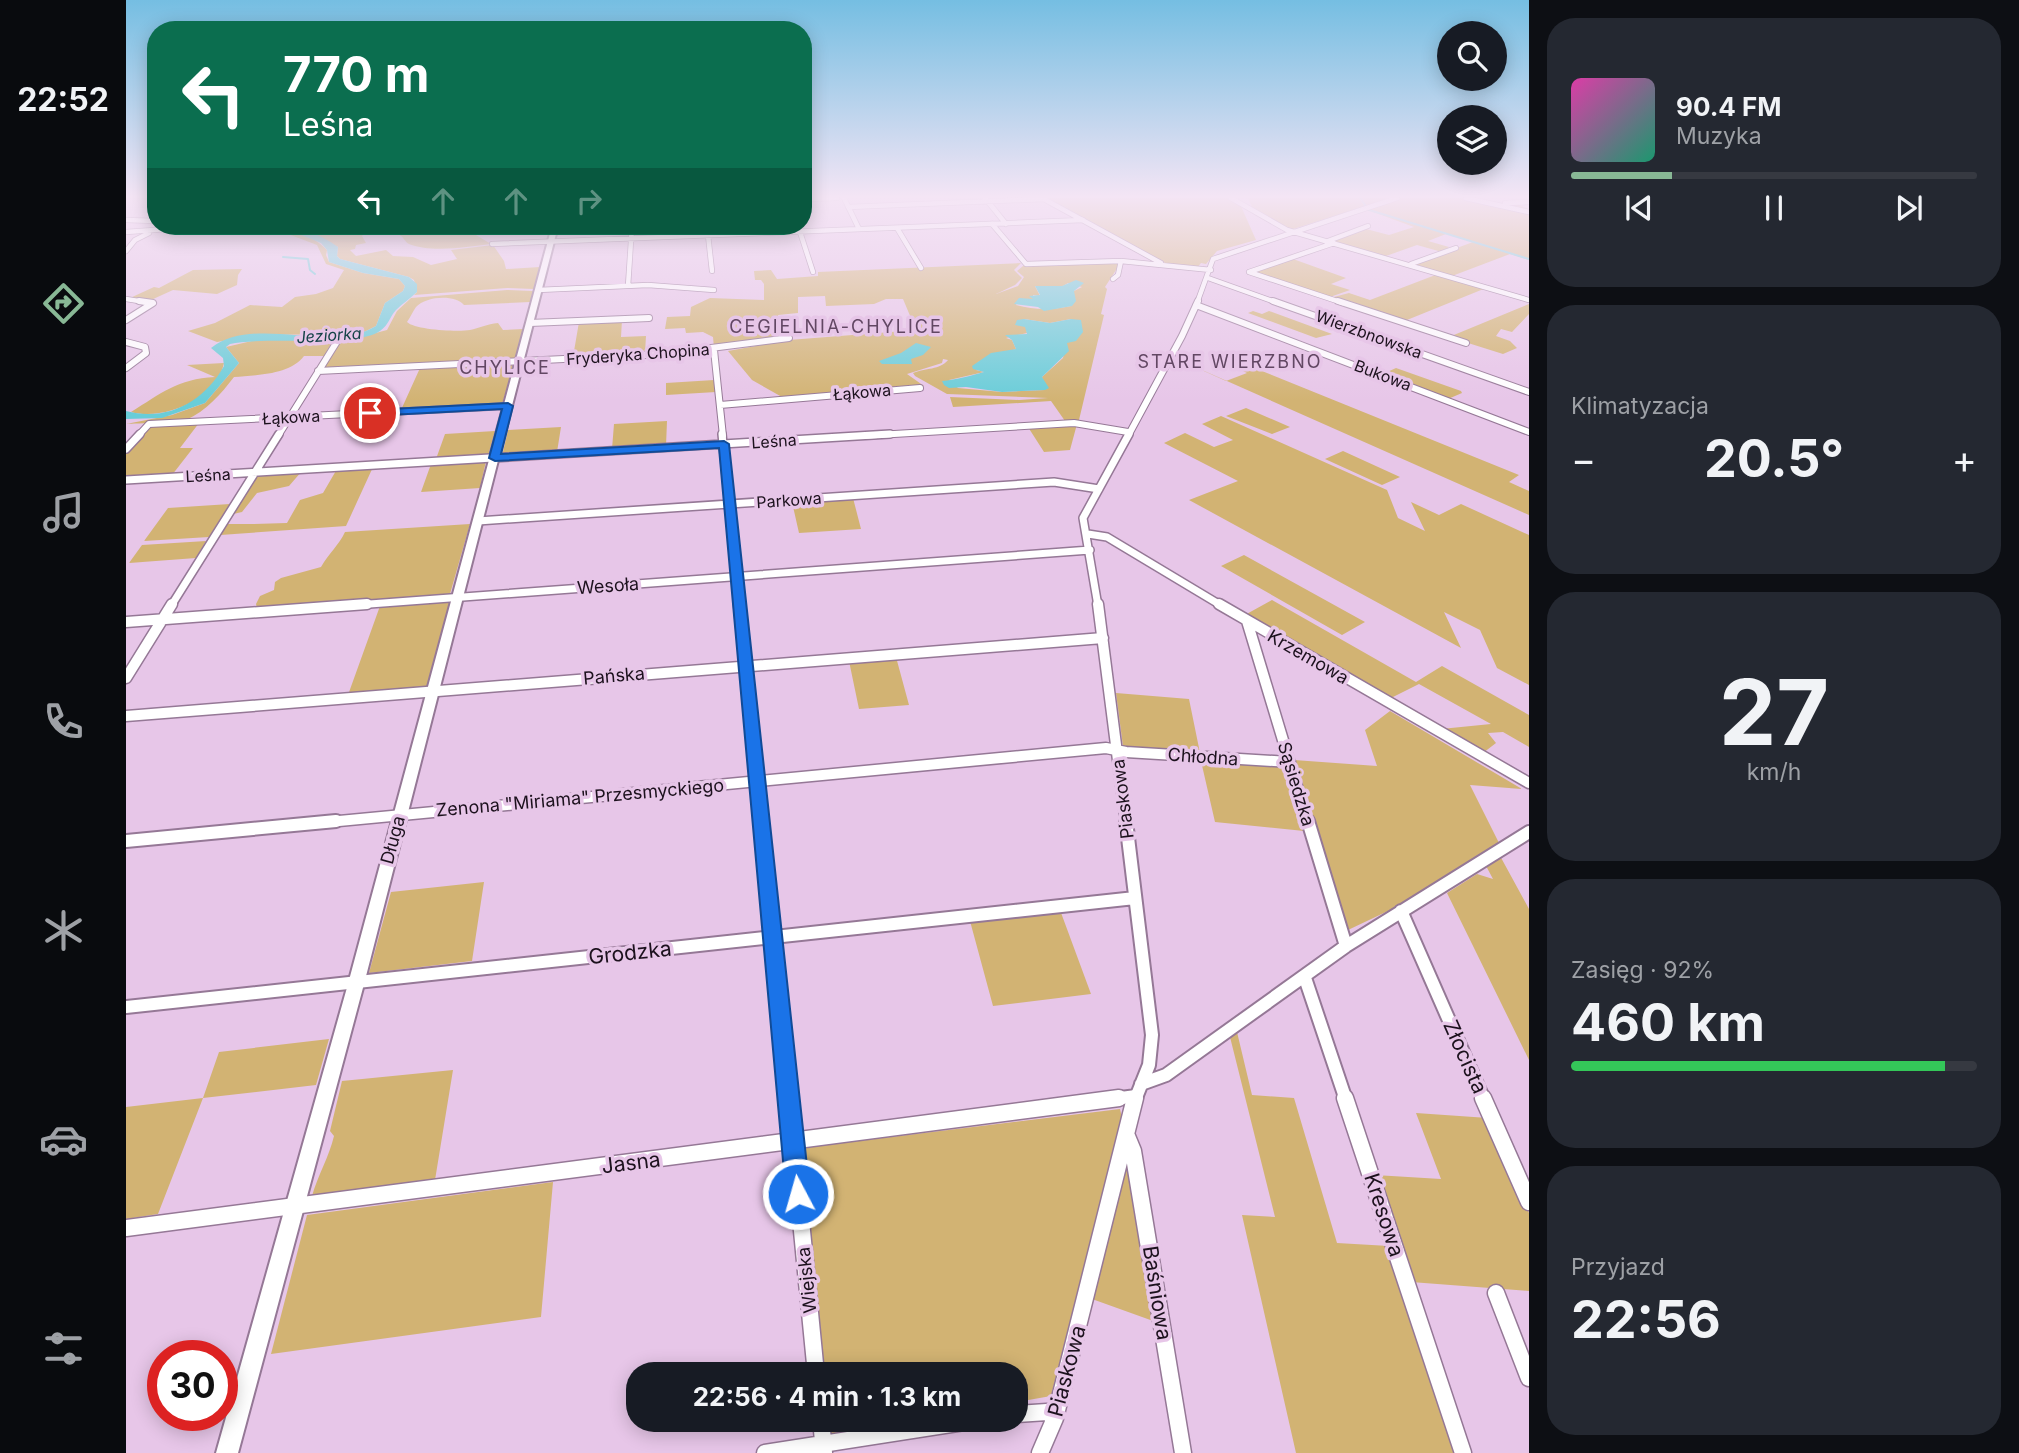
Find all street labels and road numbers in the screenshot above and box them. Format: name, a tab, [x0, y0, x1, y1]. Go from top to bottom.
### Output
street label: Wierzbnowska	[1313, 306, 1425, 362]
street label: Fryderyka Chopina	[566, 339, 710, 369]
street label: Bukowa	[1352, 355, 1414, 395]
street label: Łąkowa	[832, 379, 892, 405]
street label: Łąkowa	[261, 405, 321, 429]
street label: Leśna	[751, 429, 797, 453]
street label: Leśna	[185, 464, 231, 486]
street label: Parkowa	[756, 488, 822, 512]
street label: Wesoła	[576, 573, 640, 598]
street label: Krzemowa	[1264, 625, 1353, 688]
street label: Pańska	[582, 662, 646, 689]
street label: Sąsiedzka	[1274, 739, 1319, 829]
street label: Chłodna	[1167, 744, 1239, 769]
street label: Piaskowa	[1107, 758, 1138, 840]
street label: Zenona "Miriama" Przesmyckiego	[435, 774, 725, 821]
street label: Długa	[376, 813, 409, 866]
street label: Grodzka	[587, 936, 673, 969]
street label: Złocista	[1438, 1016, 1493, 1097]
street label: Jasna	[600, 1146, 662, 1179]
street label: Kresowa	[1359, 1170, 1410, 1260]
street label: Baśniowa	[1138, 1244, 1177, 1342]
street label: Wiejska	[793, 1246, 820, 1314]
street label: Piaskowa	[1042, 1322, 1091, 1419]

